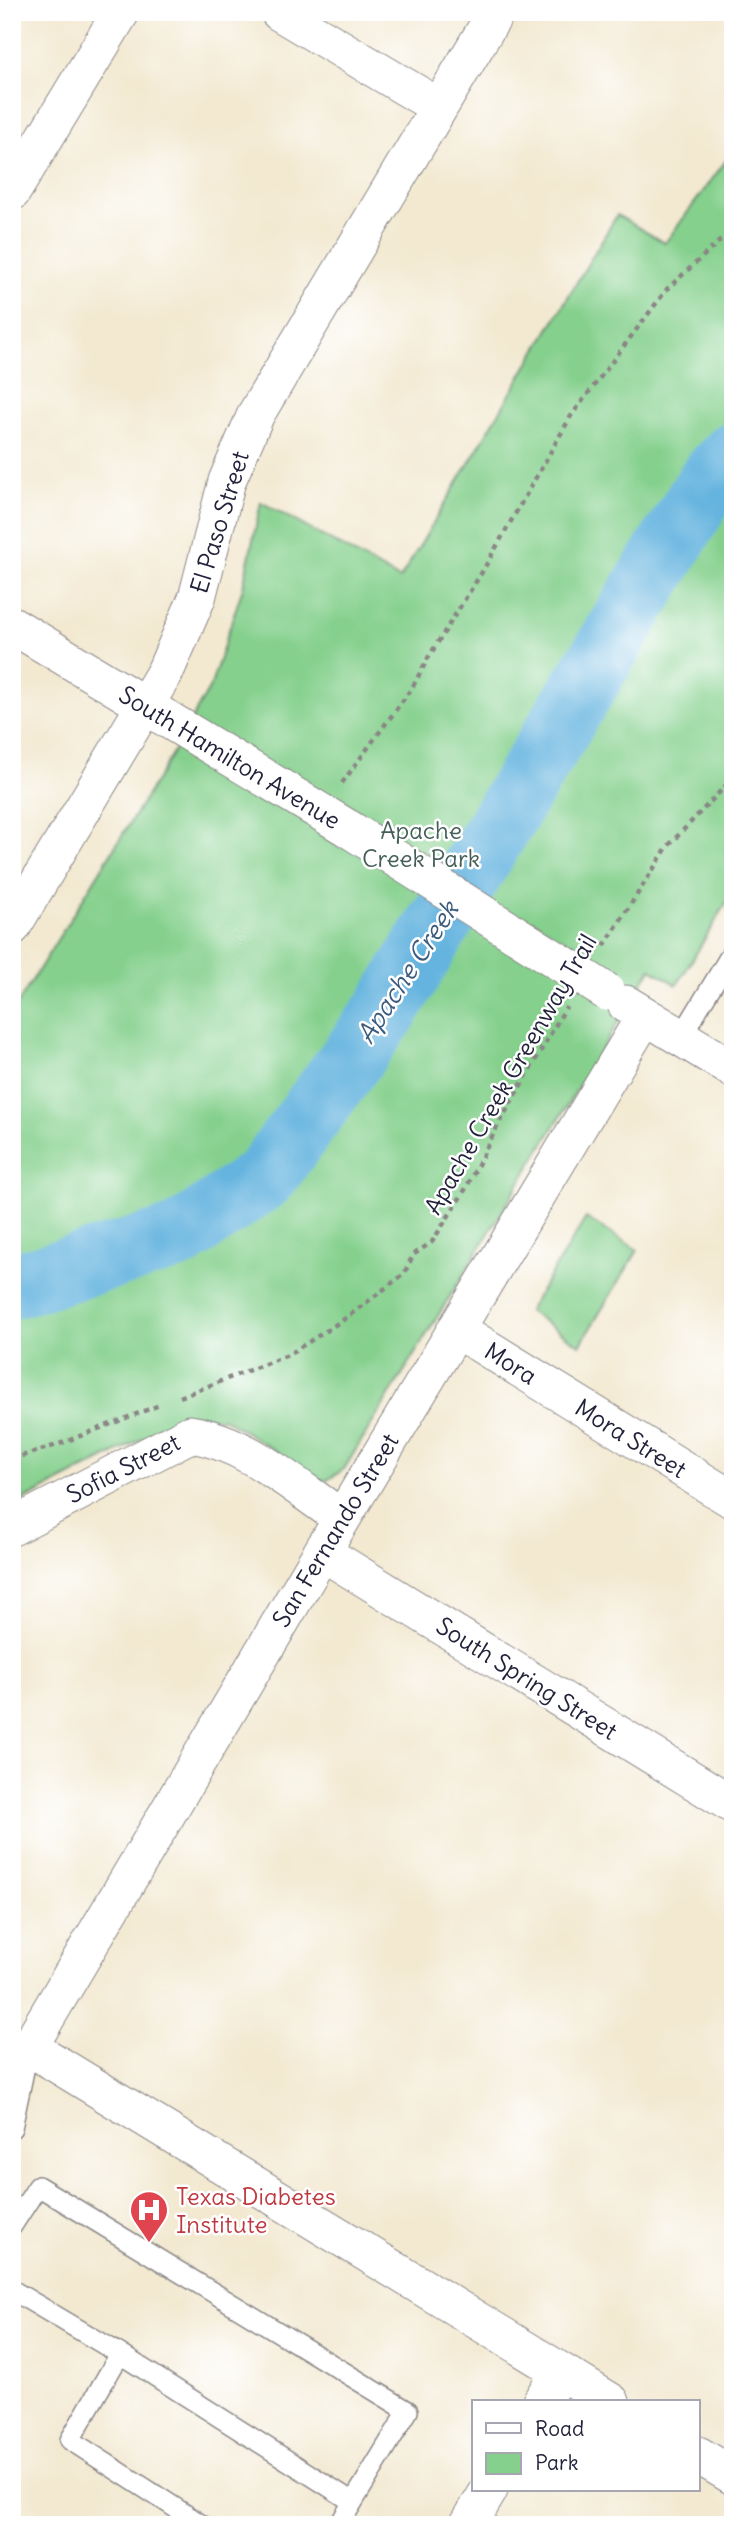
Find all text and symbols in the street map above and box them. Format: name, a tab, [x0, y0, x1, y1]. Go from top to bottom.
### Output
street label: El Paso Street	[183, 447, 255, 597]
street label: South Hamilton Avenue	[114, 679, 346, 835]
park label: Apache Creek Park	[362, 815, 480, 873]
water label: Apache Creek	[349, 893, 466, 1049]
street label: Apache Creek Greenway Trail	[417, 929, 603, 1219]
street label: Mora	[479, 1335, 543, 1391]
street label: Mora Street	[570, 1392, 692, 1484]
street label: Sofia Street	[61, 1427, 185, 1509]
street label: San Fernando Street	[265, 1428, 405, 1632]
street label: South Spring Street	[431, 1610, 623, 1746]
place label: Texas Diabetes Institute	[176, 2181, 336, 2239]
hospital icon: Texas Diabetes Institute	[128, 2189, 170, 2244]
legend	[472, 2400, 700, 2492]
text: Road	[535, 2415, 584, 2442]
text: Park	[535, 2449, 578, 2476]

